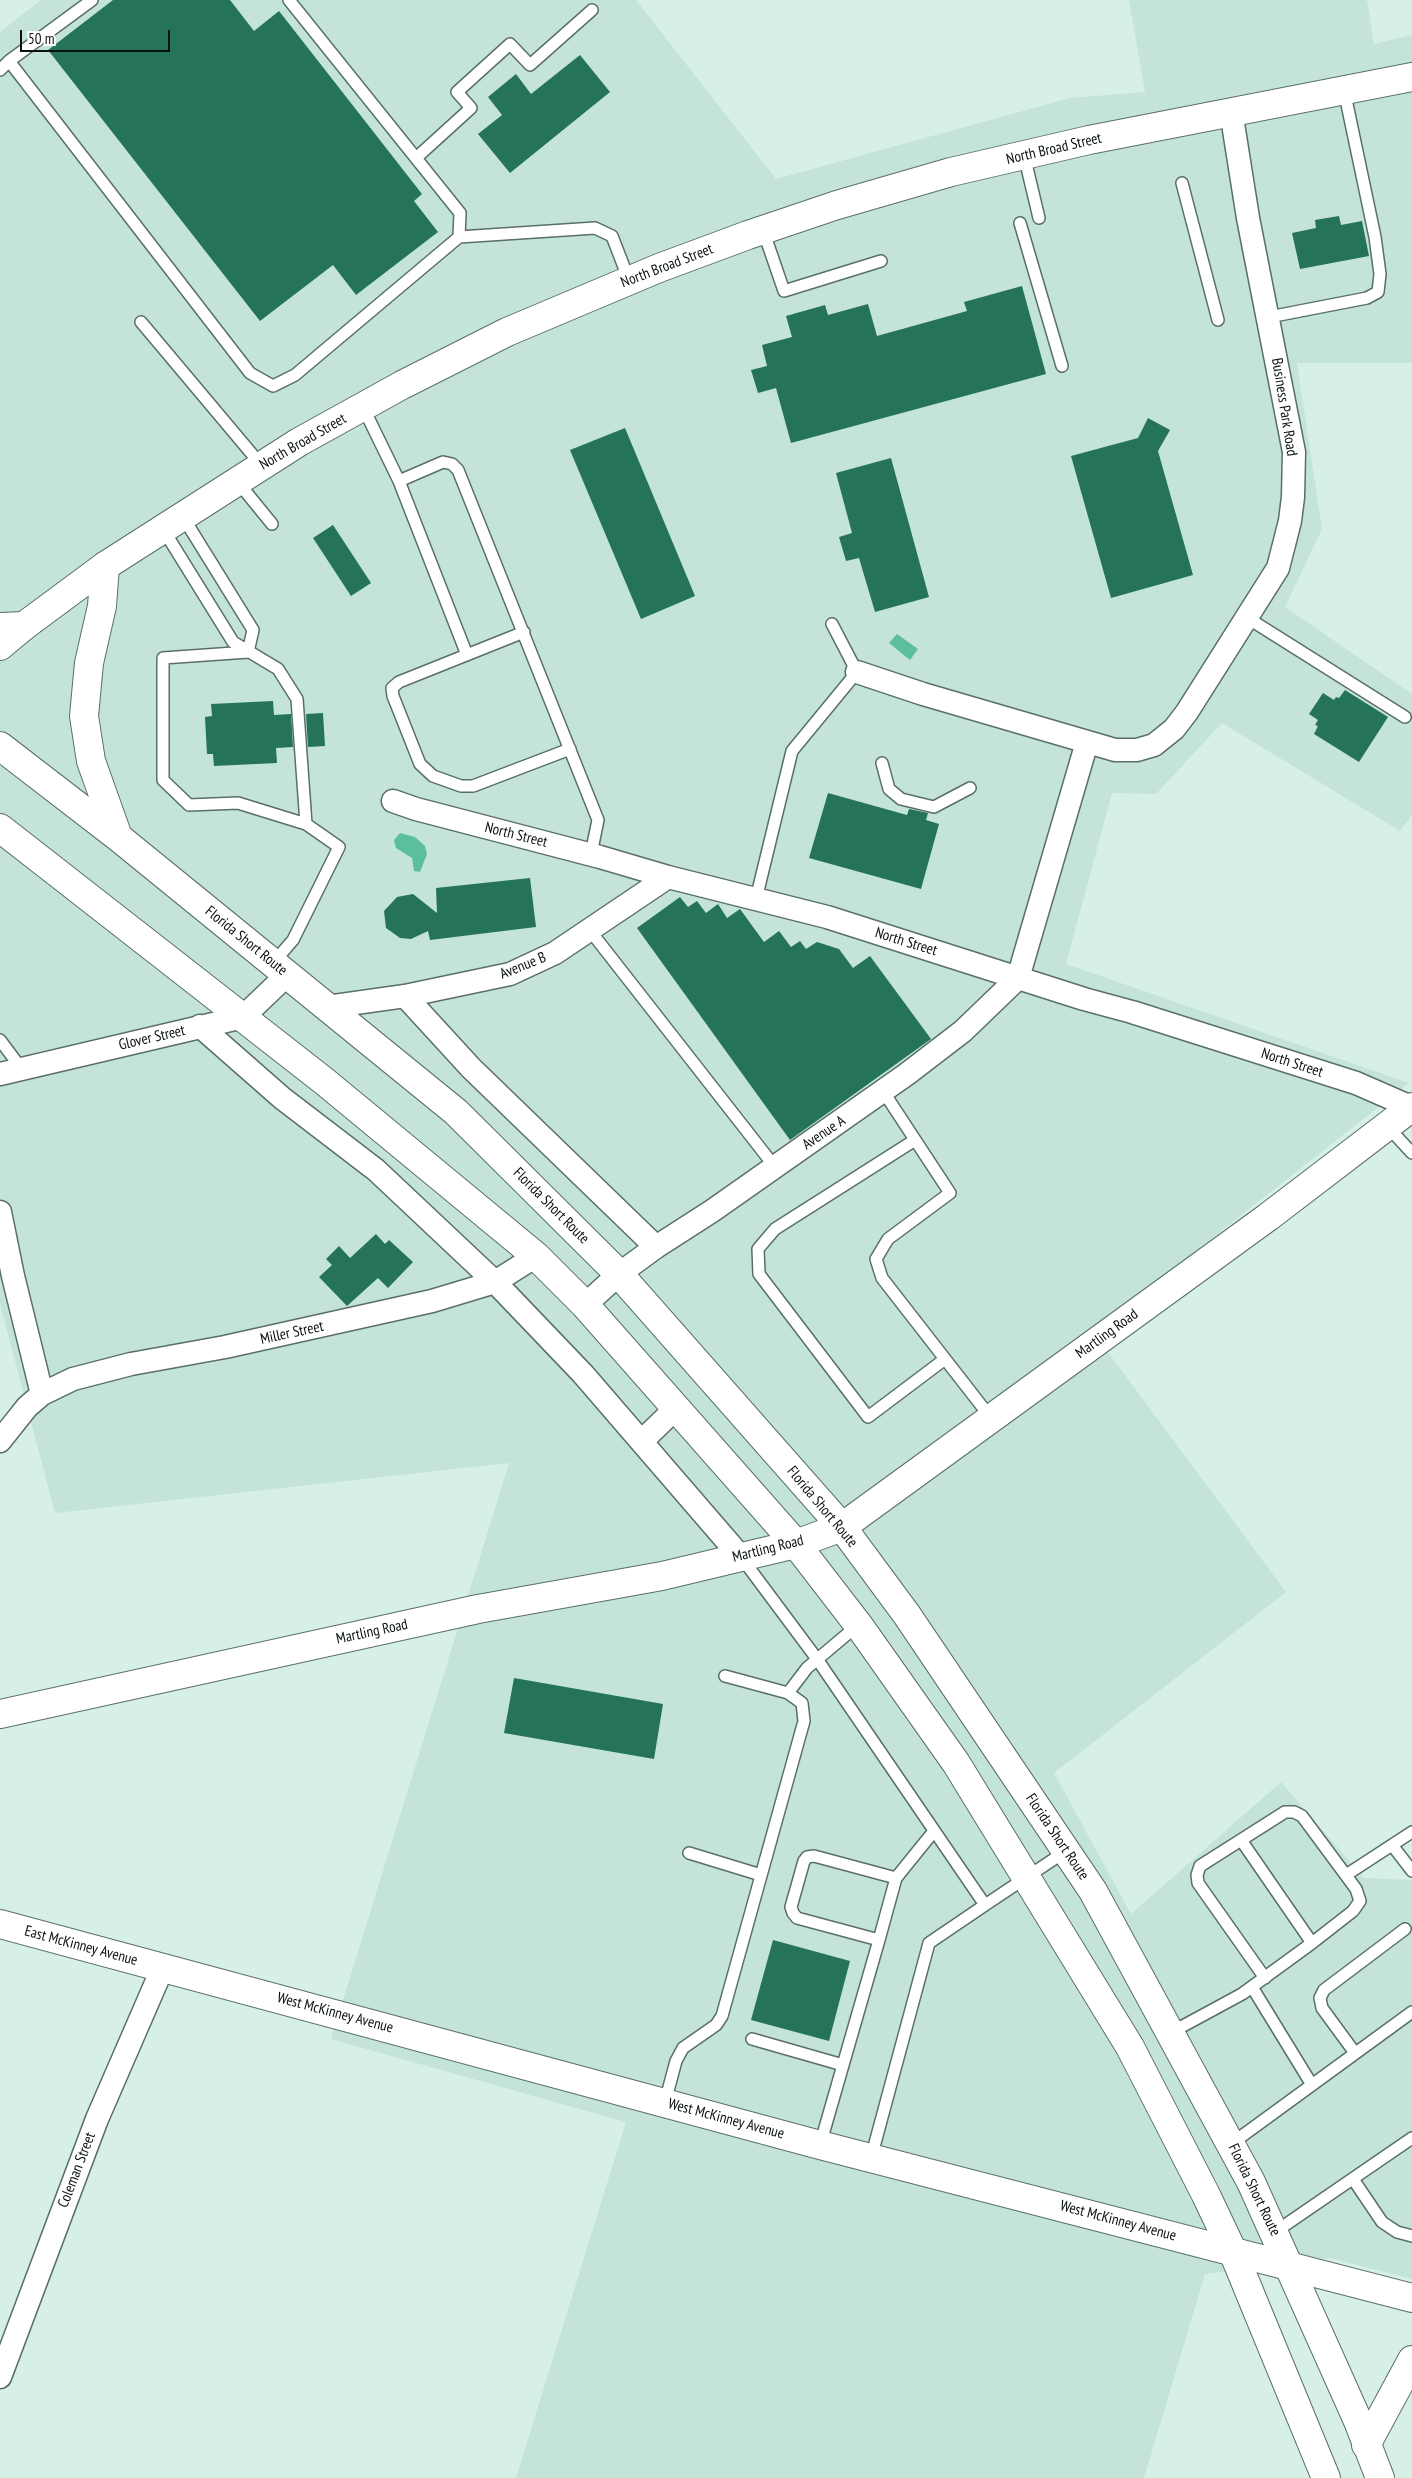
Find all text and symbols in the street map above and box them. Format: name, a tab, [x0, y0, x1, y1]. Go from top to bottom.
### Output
scale bar	[22, 20, 172, 52]
text: 50 m	[28, 29, 54, 48]
street label: North Broad Street	[1005, 129, 1103, 169]
street label: North Broad Street	[618, 240, 716, 292]
street label: Business Park Road	[1267, 357, 1301, 457]
street label: North Broad Street	[256, 410, 350, 474]
street label: North Street	[483, 819, 549, 851]
street label: Florida Short Route	[201, 902, 291, 980]
street label: North Street	[873, 924, 939, 960]
street label: Avenue B	[497, 949, 549, 983]
street label: Glover Street	[117, 1022, 187, 1054]
street label: North Street	[1259, 1045, 1325, 1081]
street label: Avenue A	[799, 1112, 849, 1154]
street label: Florida Short Route	[509, 1164, 593, 1248]
street label: Martling Road	[1072, 1305, 1142, 1363]
street label: Miller Street	[259, 1318, 325, 1348]
street label: Florida Short Route	[783, 1463, 861, 1551]
street label: Martling Road	[731, 1531, 805, 1567]
street label: Martling Road	[335, 1616, 409, 1648]
street label: Florida Short Route	[1021, 1790, 1093, 1884]
street label: East McKinney Avenue	[23, 1922, 139, 1970]
street label: West McKinney Avenue	[275, 1989, 395, 2037]
street label: West McKinney Avenue	[666, 2095, 786, 2143]
street label: Coleman Street	[54, 2130, 100, 2210]
street label: Florida Short Route	[1224, 2141, 1284, 2239]
street label: West McKinney Avenue	[1058, 2197, 1178, 2245]

